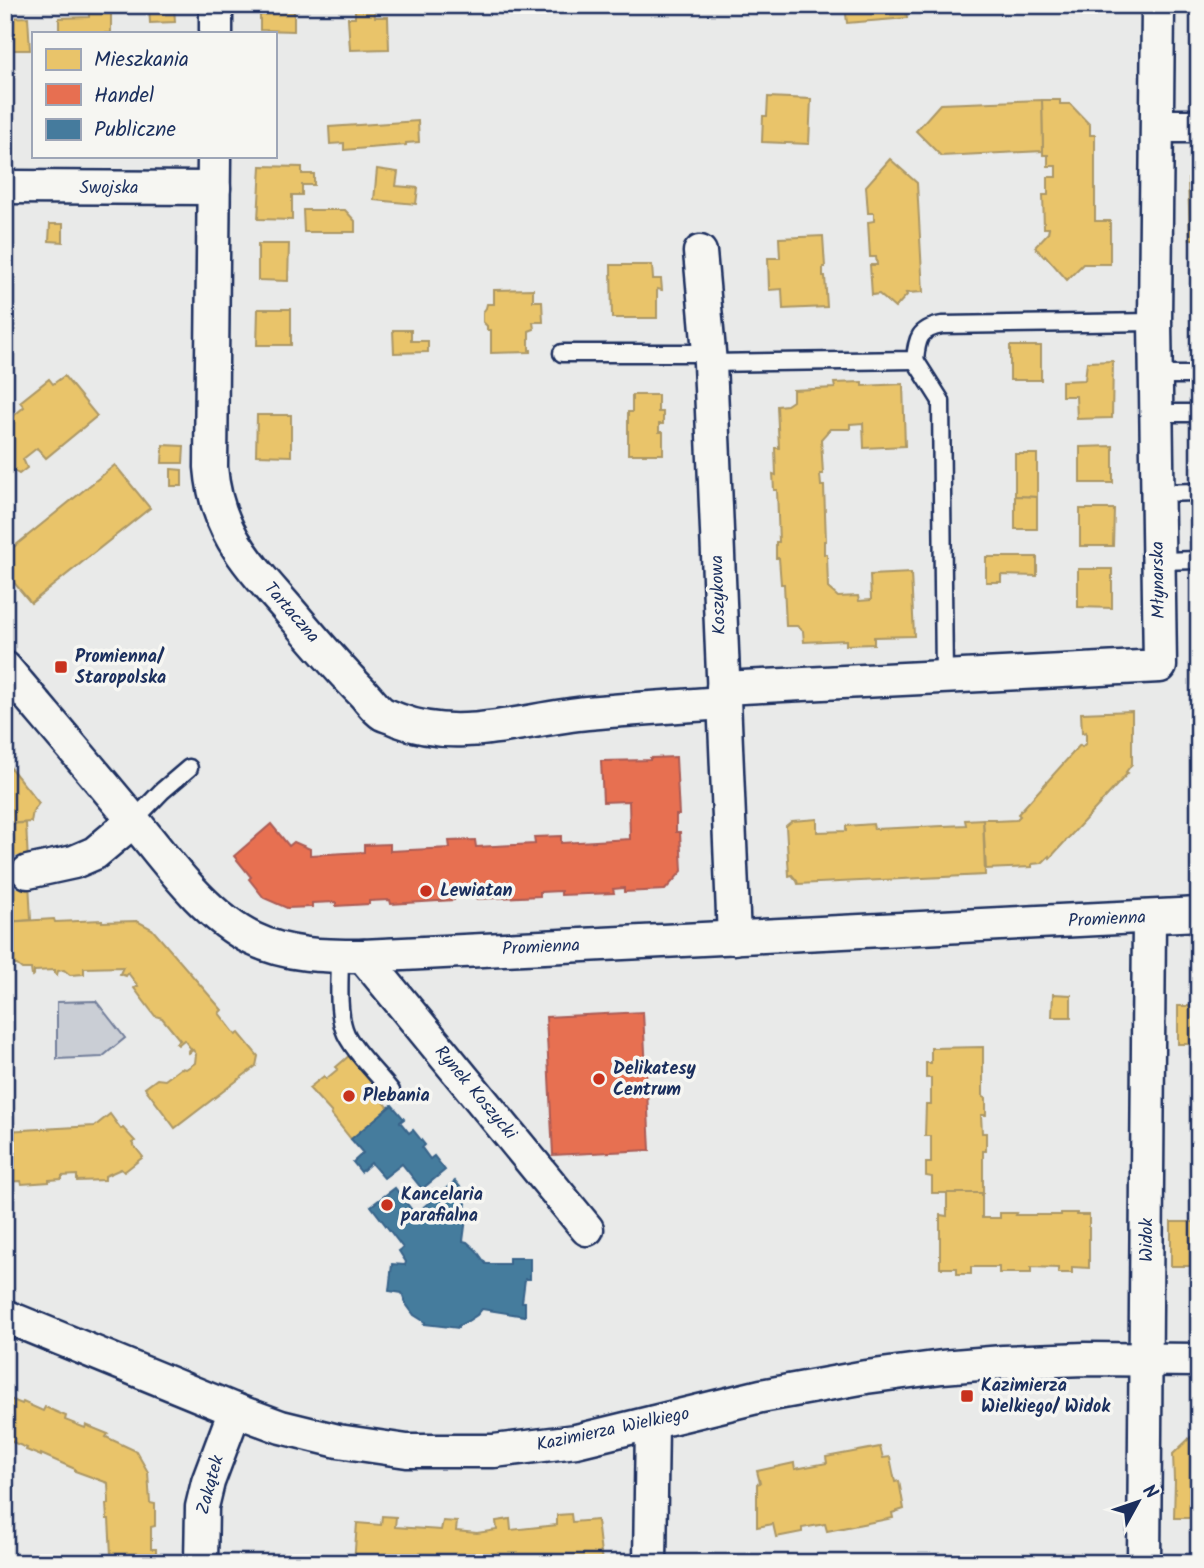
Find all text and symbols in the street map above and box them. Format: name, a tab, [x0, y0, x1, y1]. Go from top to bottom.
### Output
legend	[32, 32, 276, 158]
text: Mieszkania	[94, 44, 189, 77]
text: Handel	[94, 80, 154, 113]
text: Publiczne	[94, 114, 176, 147]
street label: Swojska	[80, 174, 138, 203]
street label: Młynarska	[1144, 541, 1174, 619]
street label: Koszykowa	[703, 555, 735, 635]
street label: Tartaczna	[256, 576, 326, 650]
place label: Promienna/ Staropolska	[75, 643, 166, 693]
marker: Promienna/ Staropolska	[53, 659, 69, 675]
place label: Lewiatan	[440, 877, 513, 906]
marker: Lewiatan	[418, 883, 434, 899]
street label: Promienna	[1067, 903, 1147, 937]
street label: Promienna	[501, 931, 581, 965]
street label: Rynek Koszycki	[427, 1039, 524, 1147]
place label: Delikatesy Centrum	[613, 1055, 697, 1105]
marker: Delikatesy Centrum	[591, 1071, 607, 1087]
place label: Plebania	[363, 1082, 430, 1111]
marker: Plebania	[341, 1088, 357, 1104]
place label: Kancelaria parafialna	[400, 1181, 483, 1231]
marker: Kancelaria parafialna	[379, 1197, 395, 1213]
street label: Widok	[1133, 1217, 1162, 1262]
place label: Kazimierza Wielkiego/ Widok	[981, 1372, 1111, 1422]
marker: Kazimierza Wielkiego/ Widok	[959, 1388, 975, 1404]
street label: Kazimierza Wielkiego	[534, 1400, 692, 1460]
street label: Zakątek	[189, 1452, 233, 1518]
north arrow	[1102, 1466, 1172, 1536]
text: N	[1134, 1478, 1165, 1507]

